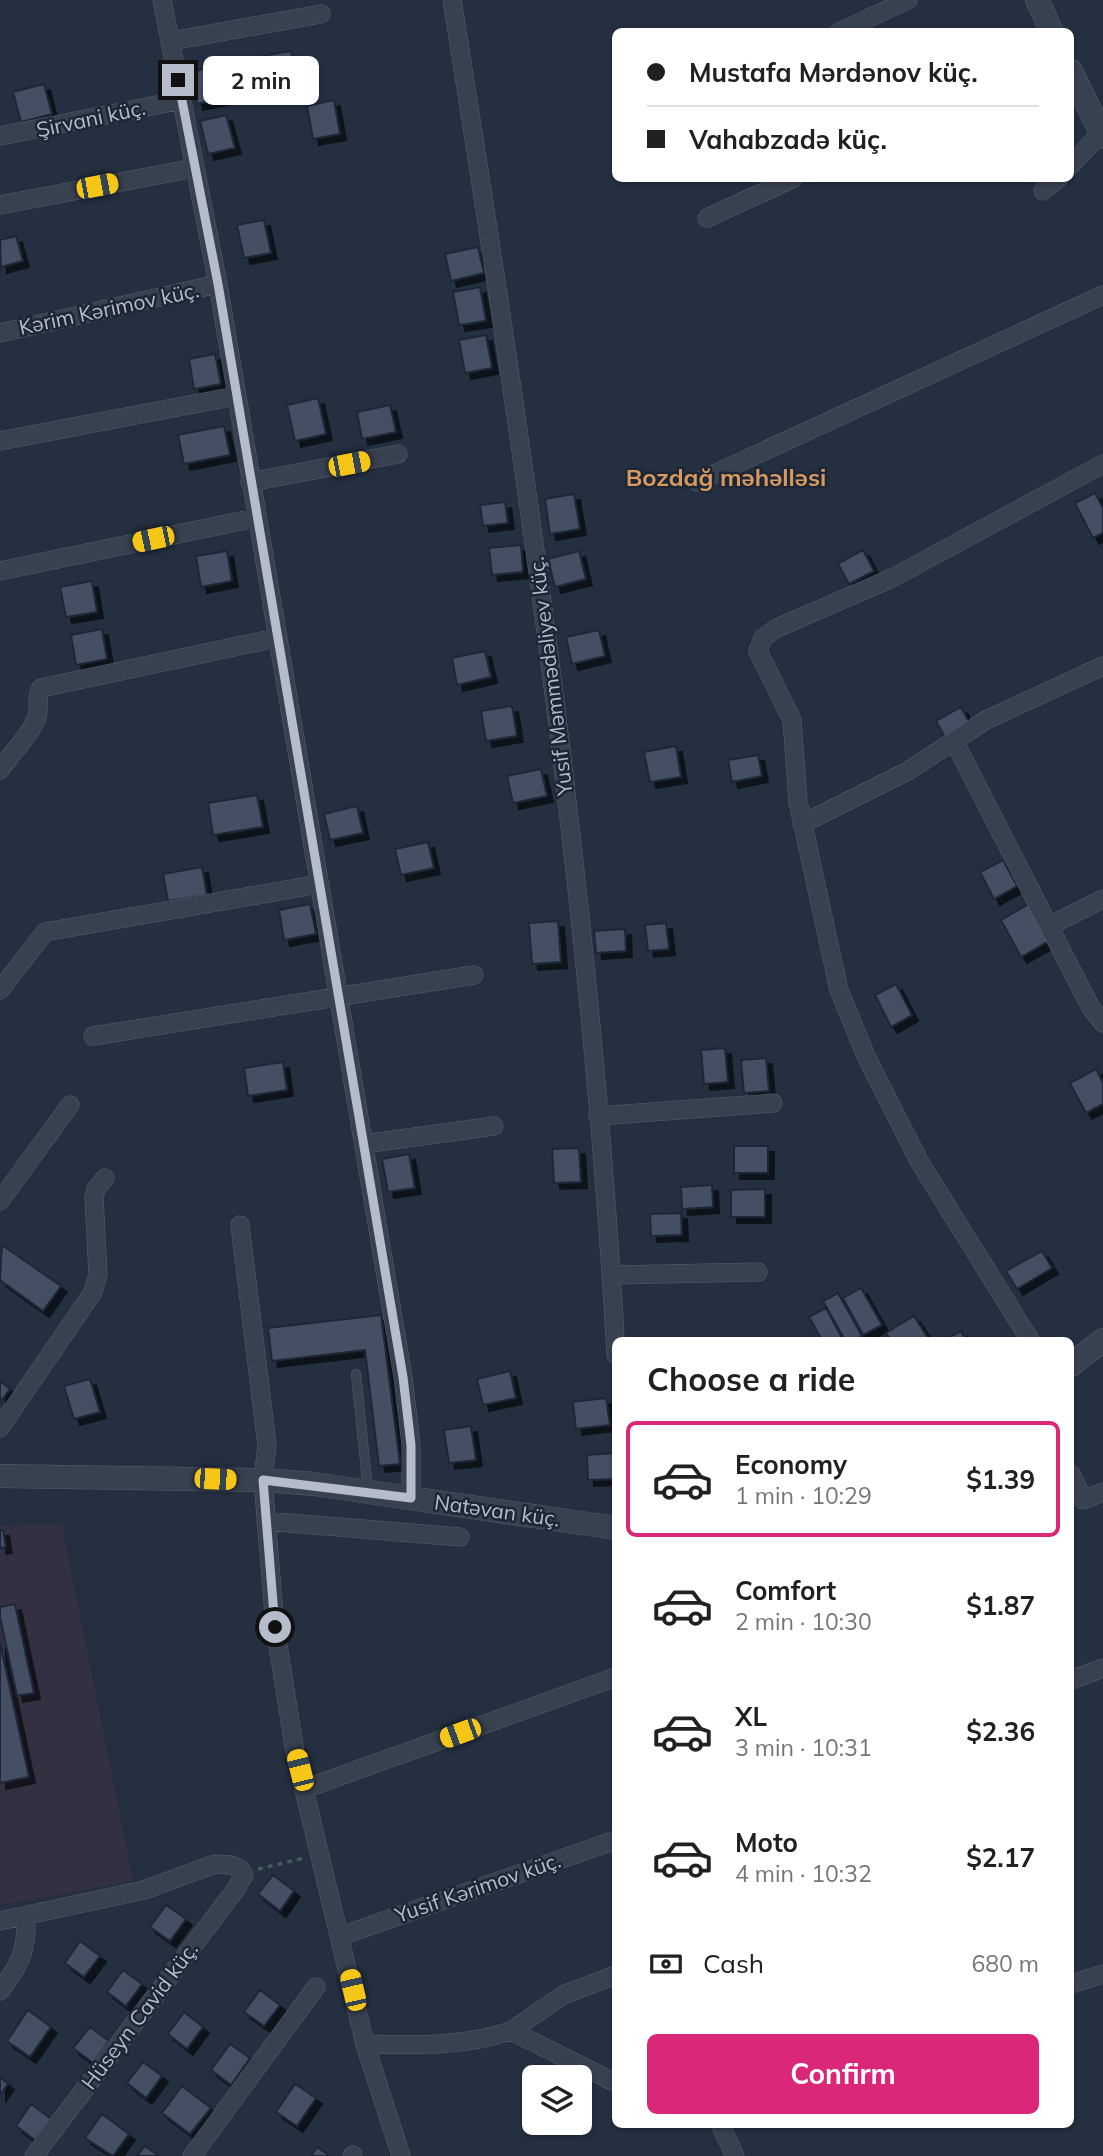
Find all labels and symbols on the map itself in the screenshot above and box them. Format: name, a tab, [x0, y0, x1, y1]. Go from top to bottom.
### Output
callout: 2 min	[202, 56, 318, 104]
route end	[162, 64, 194, 96]
street label: Şirvani küç.	[34, 94, 148, 142]
car	[75, 172, 120, 200]
street label: Kərim Kərimov küç.	[16, 276, 201, 340]
car	[327, 450, 372, 478]
district label: Bozdağ məhəlləsi	[626, 462, 826, 492]
car	[131, 524, 176, 554]
street label: Yusif Məmmədəliyev küç.	[522, 555, 578, 798]
car	[194, 1468, 237, 1490]
street label: Natəvan küç.	[433, 1488, 562, 1532]
route start	[259, 1611, 291, 1643]
car	[437, 1716, 484, 1750]
car	[285, 1747, 316, 1793]
street label: Yusif Kərimov küç.	[390, 1846, 564, 1928]
street label: Hüseyn Cavid küç.	[75, 1937, 203, 2094]
car	[339, 1967, 368, 2013]

